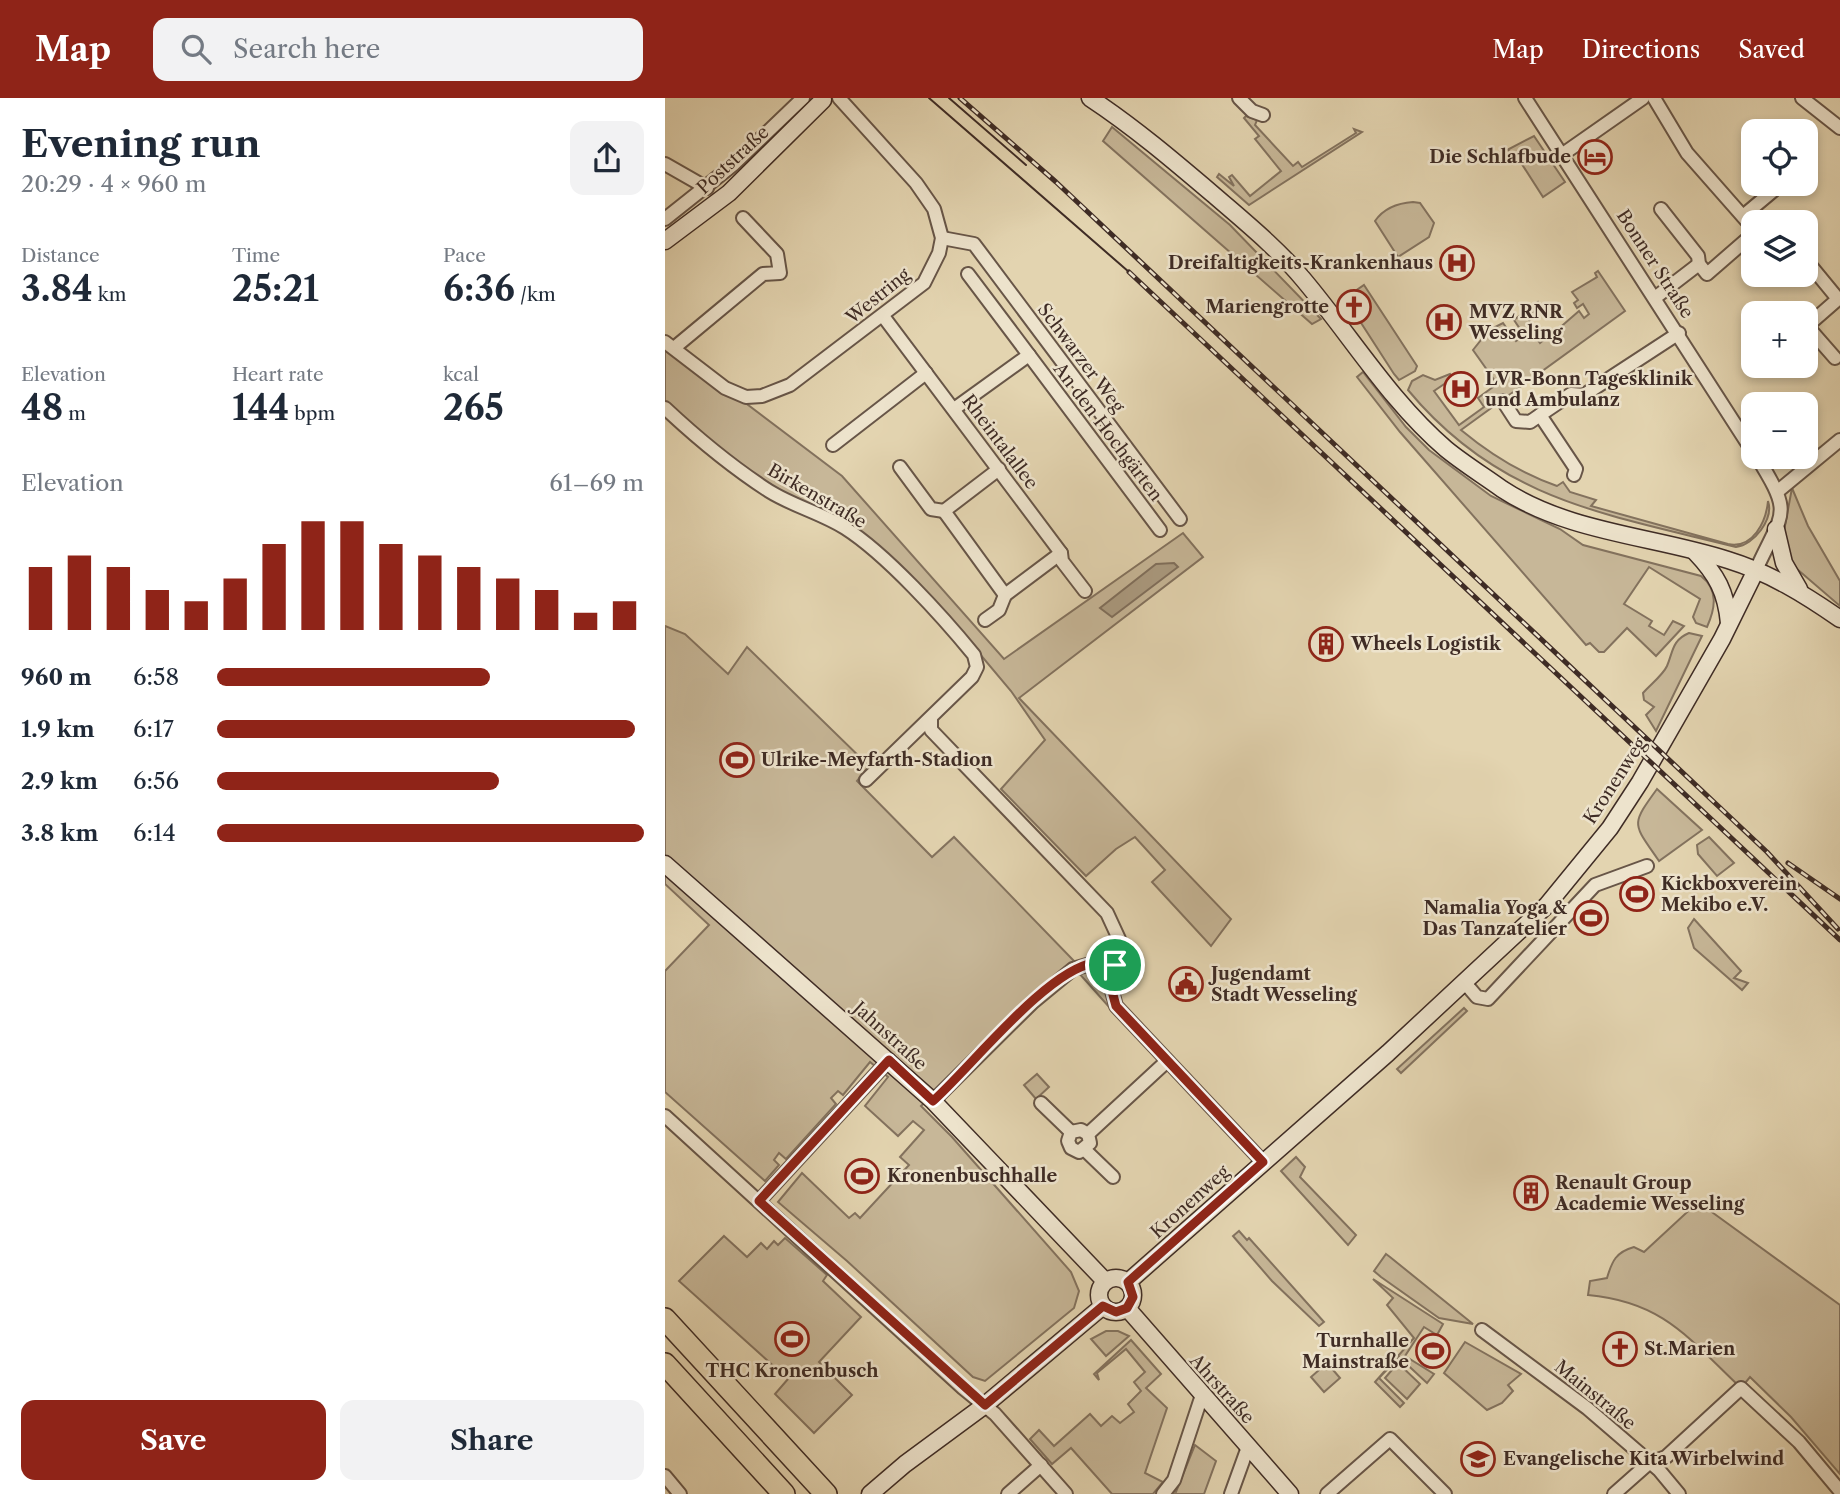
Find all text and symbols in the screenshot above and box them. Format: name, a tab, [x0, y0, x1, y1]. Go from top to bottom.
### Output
search box	[153, 18, 643, 81]
text: Map	[35, 29, 111, 70]
icon: search	[177, 30, 215, 68]
text: Search here	[233, 33, 380, 65]
text: Map	[1492, 35, 1544, 64]
text: Directions	[1582, 35, 1700, 64]
text: Saved	[1738, 35, 1805, 64]
map controls	[1741, 119, 1818, 469]
button: locate	[1741, 119, 1818, 196]
text: Evening run	[21, 120, 261, 167]
button: share	[570, 121, 644, 195]
street label: Poststraße	[692, 121, 774, 199]
hotel icon: Die Schlafbude	[1576, 138, 1614, 176]
place label: Die Schlafbude	[1429, 146, 1571, 168]
text: 20:29 · 4 × 960 m	[21, 170, 206, 198]
street label: Bonner Straße	[1612, 206, 1698, 322]
button: layers	[1741, 210, 1818, 287]
text: Distance	[21, 244, 100, 267]
text: Time	[232, 244, 280, 267]
text: Pace	[443, 244, 486, 267]
hospital icon: Dreifaltigkeits-Krankenhaus	[1438, 244, 1476, 282]
place label: Dreifaltigkeits-Krankenhaus	[1168, 252, 1433, 274]
street label: Westring	[841, 263, 915, 329]
text: 3.84	[21, 267, 93, 310]
text: 25:21	[232, 267, 319, 310]
text: 6:36	[443, 267, 515, 310]
text: km	[93, 283, 127, 306]
text: /km	[515, 283, 556, 306]
church icon: Mariengrotte	[1335, 288, 1373, 326]
place label: Mariengrotte	[1206, 296, 1329, 318]
street label: Schwarzer Weg	[1033, 299, 1129, 417]
place label: MVZ RNR Wesseling	[1468, 301, 1564, 344]
button: +	[1741, 301, 1818, 378]
hospital icon: MVZ RNR Wesseling	[1425, 303, 1463, 341]
street label: An den Hochgärten	[1048, 358, 1167, 505]
text: Elevation	[21, 363, 106, 386]
text: Heart rate	[232, 363, 324, 386]
text: kcal	[443, 363, 479, 386]
place label: LVR-Bonn Tagesklinik und Ambulanz	[1485, 368, 1694, 411]
hospital icon: LVR-Bonn Tagesklinik und Ambulanz	[1442, 370, 1480, 408]
text: 48	[21, 386, 63, 429]
text: 144	[232, 386, 289, 429]
text: 265	[443, 386, 504, 429]
street label: Rheintalallee	[957, 390, 1043, 494]
button: −	[1741, 392, 1818, 469]
text: m	[63, 402, 86, 425]
text: bpm	[289, 402, 335, 425]
street label: Birkenstraße	[764, 459, 870, 533]
text: Elevation	[21, 469, 124, 497]
text: 61–69 m	[549, 469, 644, 497]
building icon: Wheels Logistik	[1307, 625, 1345, 663]
place label: Wheels Logistik	[1350, 633, 1502, 655]
text: 960 m	[21, 663, 92, 691]
text: 6:58	[133, 663, 179, 691]
text: 1.9 km	[21, 715, 95, 743]
text: 6:17	[133, 715, 174, 743]
street label: Kronenweg	[1579, 733, 1651, 828]
sports icon: Ulrike-Meyfarth-Stadion	[718, 741, 756, 779]
place label: Ulrike-Meyfarth-Stadion	[761, 749, 994, 771]
text: 2.9 km	[21, 767, 98, 795]
text: 6:56	[133, 767, 179, 795]
text: 3.8 km	[21, 819, 98, 847]
text: 6:14	[133, 819, 176, 847]
place label: Kickboxverein Mekibo e.V.	[1661, 873, 1798, 916]
sports icon: Kickboxverein Mekibo e.V.	[1618, 875, 1656, 913]
place label: Namalia Yoga & Das Tanzatelier	[1423, 897, 1567, 940]
sports icon: Namalia Yoga & Das Tanzatelier	[1572, 899, 1610, 937]
pin	[1085, 935, 1145, 995]
icon: arrive	[1096, 946, 1134, 984]
place label: Jugendamt Stadt Wesseling	[1208, 963, 1357, 1006]
public building icon: Jugendamt Stadt Wesseling	[1167, 965, 1205, 1003]
street label: Jahnstraße	[846, 995, 931, 1075]
sports icon: Kronenbuschhalle	[843, 1157, 881, 1195]
street label: Kronenweg	[1146, 1161, 1234, 1243]
place label: Kronenbuschhalle	[887, 1165, 1058, 1187]
place label: Renault Group Academie Wesseling	[1554, 1172, 1745, 1215]
building icon: Renault Group Academie Wesseling	[1512, 1174, 1550, 1212]
sports icon: THC Kronenbusch	[773, 1320, 811, 1358]
place label: Turnhalle Mainstraße	[1302, 1330, 1409, 1373]
church icon: St.Marien	[1601, 1330, 1639, 1368]
sports icon: Turnhalle Mainstraße	[1414, 1332, 1452, 1370]
place label: St.Marien	[1644, 1338, 1736, 1360]
street label: Ahrstraße	[1184, 1349, 1259, 1428]
street label: Mainstraße	[1550, 1356, 1640, 1434]
place label: THC Kronenbusch	[705, 1360, 879, 1382]
button: Save	[21, 1400, 326, 1480]
button: Share	[340, 1400, 644, 1480]
school or university icon: Evangelische Kita Wirbelwind	[1459, 1440, 1497, 1478]
place label: Evangelische Kita Wirbelwind	[1503, 1448, 1784, 1470]

